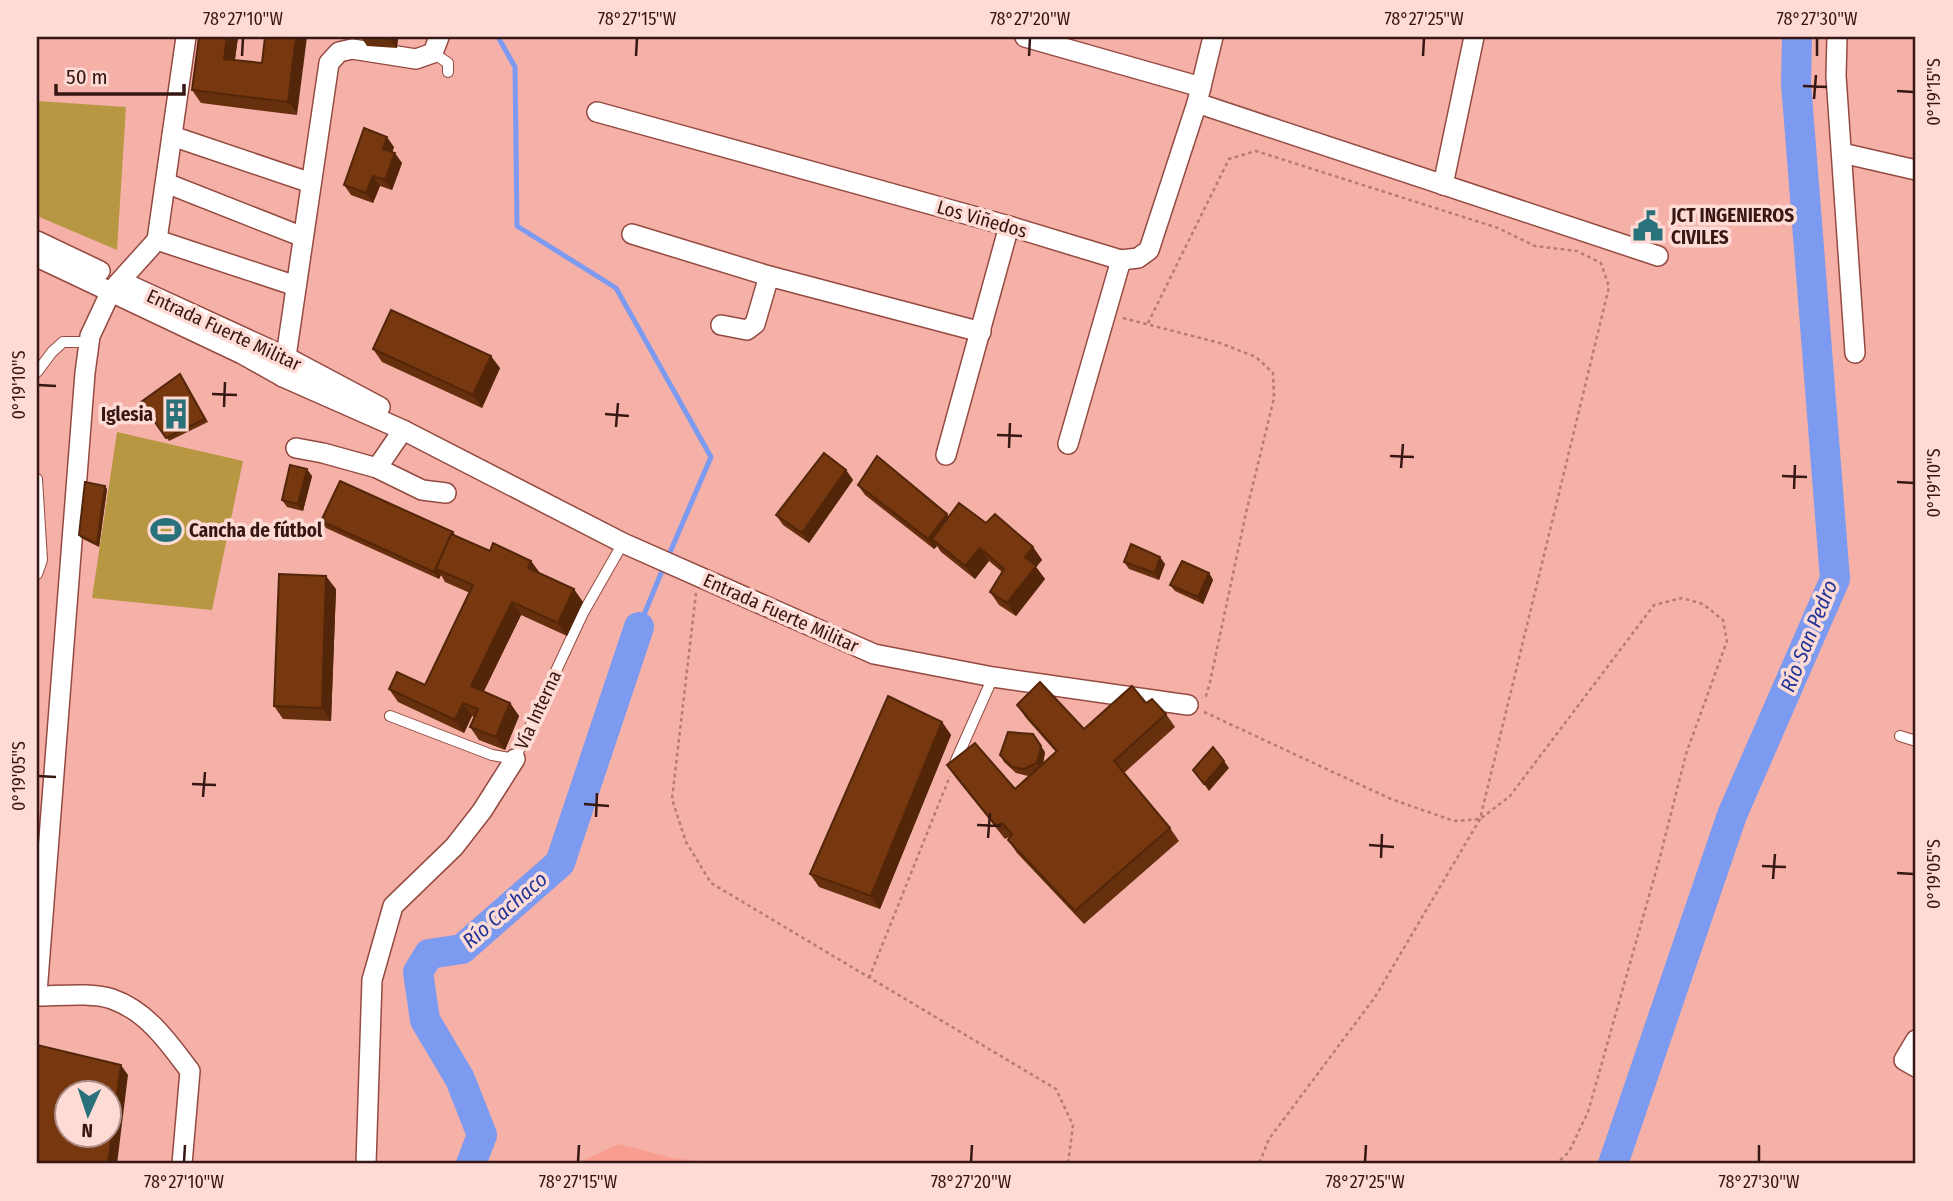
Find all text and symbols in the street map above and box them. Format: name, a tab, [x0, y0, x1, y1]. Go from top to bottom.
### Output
text: 78°27'10"W	[203, 8, 283, 30]
text: 78°27'15"W	[598, 8, 677, 30]
text: 78°27'20"W	[990, 8, 1071, 30]
text: 78°27'25"W	[1384, 8, 1464, 30]
text: 78°27'30"W	[1777, 8, 1858, 30]
scale bar	[56, 52, 184, 96]
text: 0°19'15"S	[1923, 58, 1945, 126]
text: 50 m	[66, 64, 108, 90]
street label: Los Viñedos	[934, 195, 1030, 243]
place label: JCT INGENIEROS CIVILES	[1670, 204, 1794, 249]
public building icon: JCT INGENIEROS CIVILES	[1631, 209, 1665, 243]
street label: Entrada Fuerte Militar	[143, 284, 305, 376]
text: 0°19'10"S	[8, 350, 30, 420]
building icon: Iglesia	[159, 397, 193, 431]
place label: Iglesia	[101, 403, 153, 426]
text: 0°19'10"S	[1923, 448, 1945, 518]
sports icon: Cancha de fútbol	[149, 513, 183, 547]
place label: Cancha de fútbol	[189, 519, 323, 542]
street label: Entrada Fuerte Militar	[700, 568, 863, 658]
water label: Río San Pedro	[1775, 576, 1843, 696]
street label: Vía Interna	[510, 667, 566, 753]
text: 0°19'05"S	[8, 741, 30, 811]
text: 0°19'05"S	[1923, 839, 1945, 909]
water label: Río Cachaco	[457, 866, 553, 954]
north arrow	[52, 1078, 122, 1148]
text: N	[81, 1119, 93, 1142]
text: 78°27'10"W	[144, 1171, 224, 1193]
text: 78°27'15"W	[539, 1171, 618, 1193]
text: 78°27'20"W	[931, 1171, 1012, 1193]
text: 78°27'25"W	[1325, 1171, 1405, 1193]
text: 78°27'30"W	[1719, 1171, 1800, 1193]

